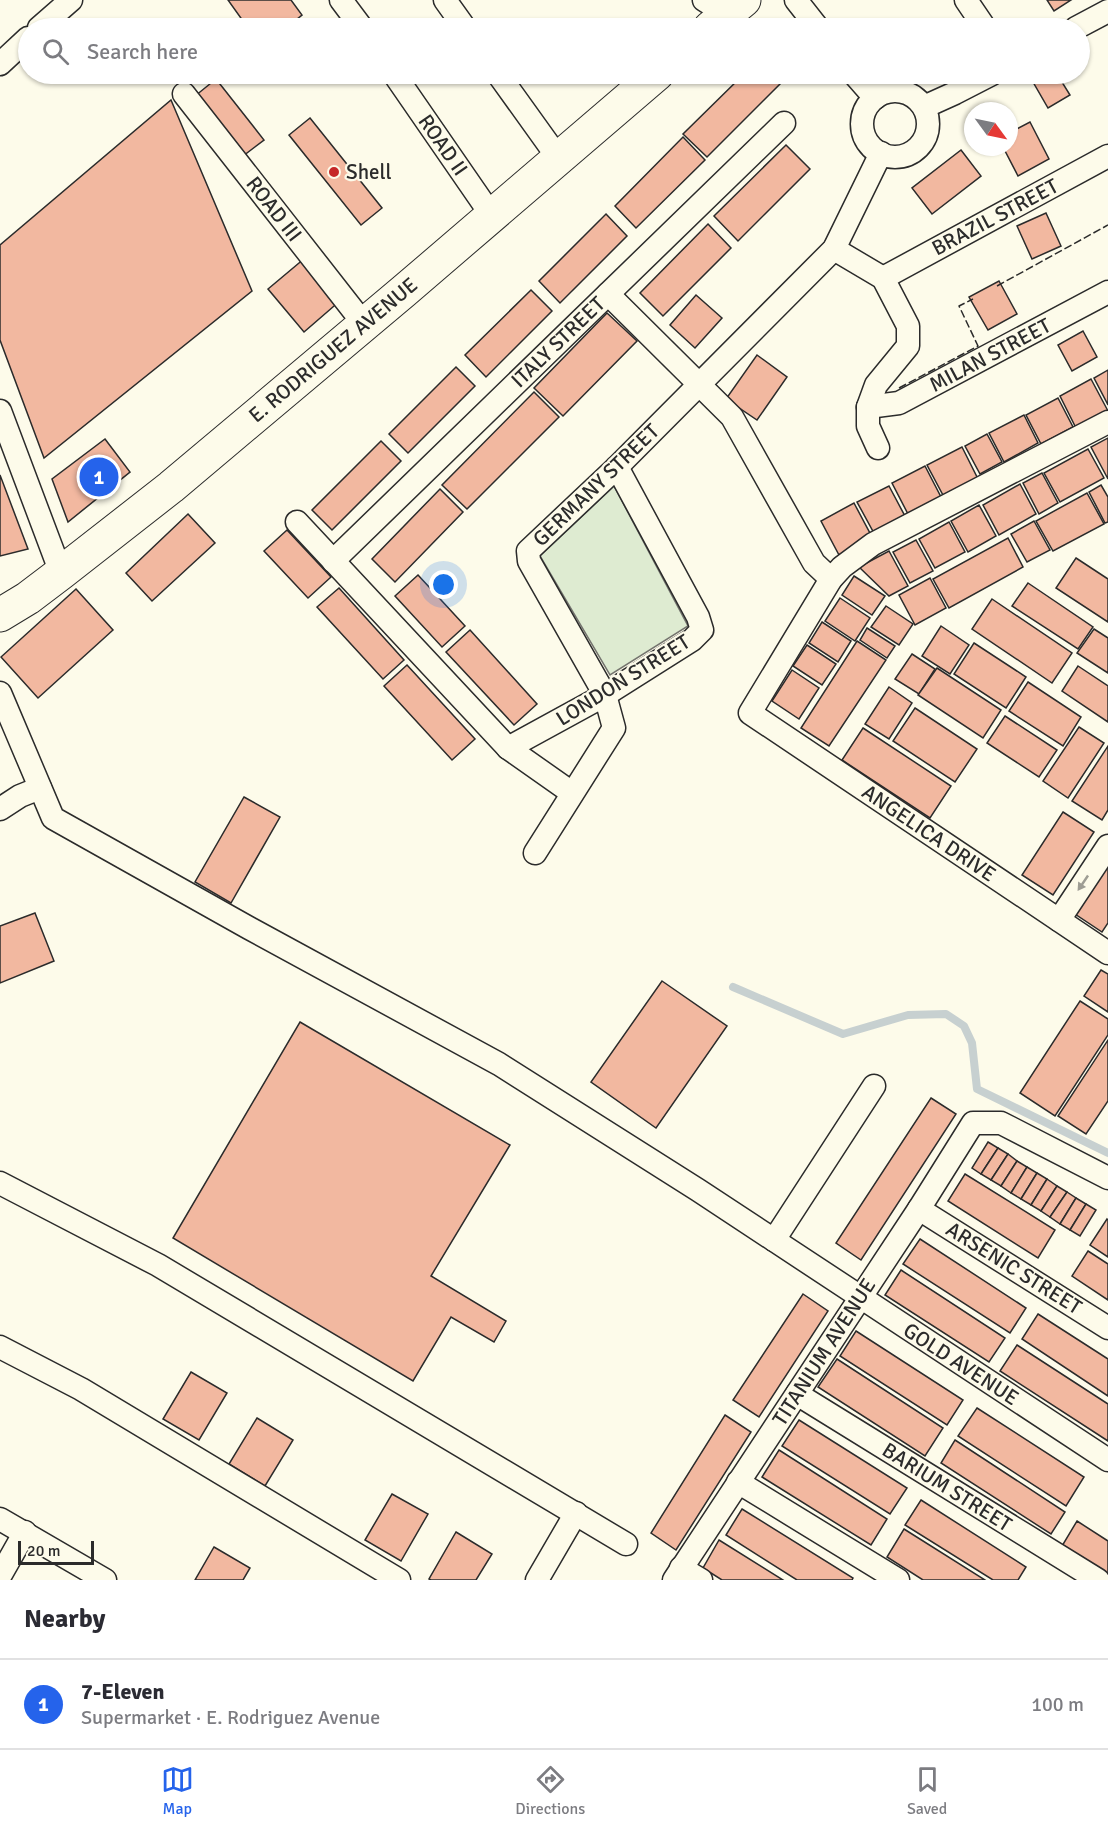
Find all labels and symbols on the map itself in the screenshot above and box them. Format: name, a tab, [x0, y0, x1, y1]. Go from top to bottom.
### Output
north arrow	[964, 102, 1018, 156]
street label: ROAD II	[412, 109, 474, 181]
place label: Shell	[346, 159, 392, 185]
marker: Shell	[327, 165, 341, 179]
street label: ROAD III	[241, 171, 307, 247]
street label: BRAZIL STREET	[927, 172, 1063, 261]
street label: E. RODRIGUEZ AVENUE	[243, 272, 423, 428]
street label: ITALY STREET	[506, 290, 611, 393]
street label: MILAN STREET	[925, 312, 1056, 398]
street label: GERMANY STREET	[527, 418, 665, 552]
pin: 1	[80, 454, 118, 500]
your location	[429, 570, 458, 599]
street label: LONDON STREET	[551, 628, 695, 732]
street label: ANGELICA DRIVE	[857, 779, 1001, 887]
one-way arrow	[1078, 875, 1089, 892]
street label: ARSENIC STREET	[941, 1216, 1087, 1320]
street label: TITANIUM AVENUE	[767, 1274, 881, 1430]
street label: GOLD AVENUE	[898, 1317, 1024, 1411]
street label: BARIUM STREET	[877, 1437, 1017, 1538]
scale bar	[18, 1538, 94, 1566]

